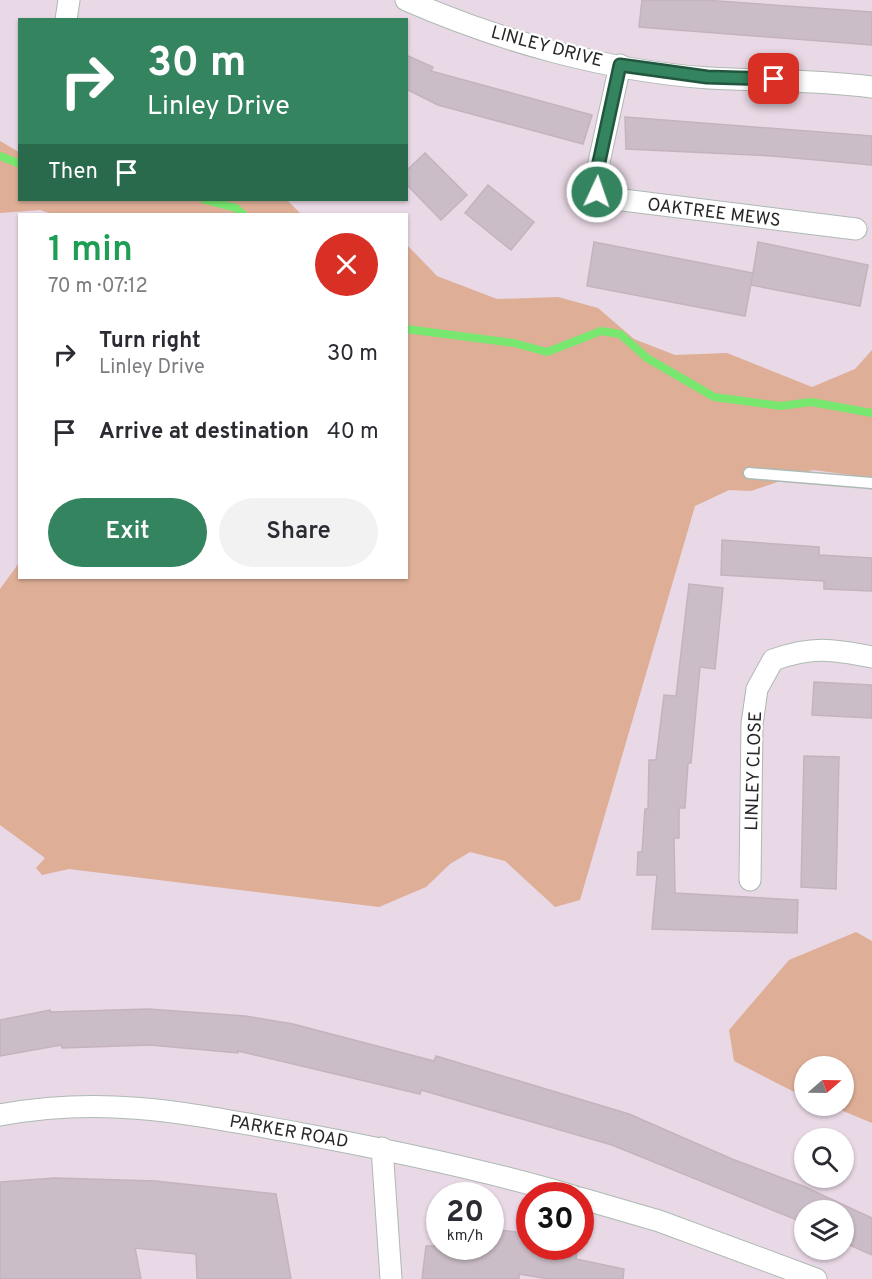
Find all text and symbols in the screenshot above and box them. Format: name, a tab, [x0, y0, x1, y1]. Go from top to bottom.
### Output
street label: LINLEY DRIVE	[488, 21, 605, 73]
text: 30 m	[147, 38, 246, 91]
icon: right	[48, 42, 126, 120]
pin	[748, 53, 799, 104]
icon: arrive	[757, 62, 790, 95]
text: Linley Drive	[147, 90, 290, 124]
icon: arrive	[110, 156, 143, 189]
text: Then	[48, 159, 98, 186]
position arrow	[565, 160, 629, 224]
street label: OAKTREE MEWS	[646, 194, 782, 233]
text: 1 min	[48, 228, 133, 274]
button: close	[315, 233, 378, 296]
text: 70 m · 07:12	[48, 274, 148, 300]
text: Turn right	[99, 328, 201, 355]
icon: right	[48, 338, 81, 371]
text: 30 m	[327, 341, 378, 368]
text: Linley Drive	[99, 355, 205, 381]
icon: arrive	[48, 416, 81, 449]
text: Arrive at destination	[99, 419, 309, 446]
text: 40 m	[327, 419, 379, 446]
button: Exit	[48, 498, 207, 567]
button: Share	[219, 498, 378, 567]
street label: LINLEY CLOSE	[741, 711, 768, 831]
north arrow	[794, 1056, 854, 1116]
map controls	[794, 1056, 854, 1260]
street label: PARKER ROAD	[227, 1111, 350, 1154]
button: search	[794, 1128, 854, 1188]
speed limit sign: 30	[516, 1182, 594, 1260]
text: 20	[446, 1195, 484, 1232]
button: layers	[794, 1200, 854, 1260]
text: km/h	[447, 1227, 483, 1246]

